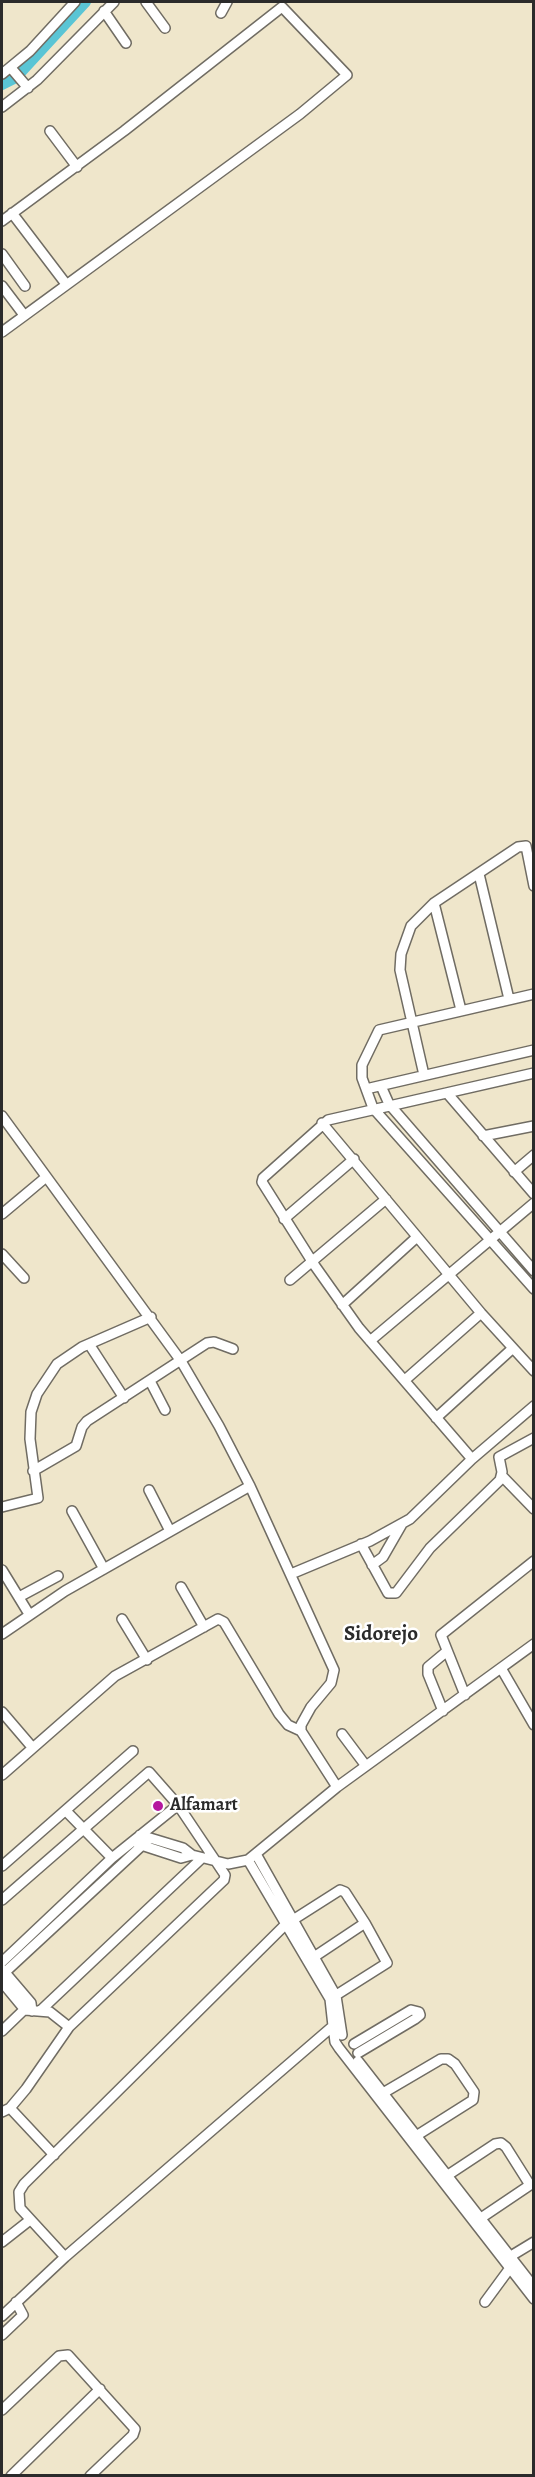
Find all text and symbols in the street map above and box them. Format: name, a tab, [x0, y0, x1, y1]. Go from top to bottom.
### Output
district label: Sidorejo	[344, 1622, 418, 1648]
place label: Alfamart	[170, 1795, 238, 1817]
marker: Alfamart	[151, 1799, 165, 1813]

